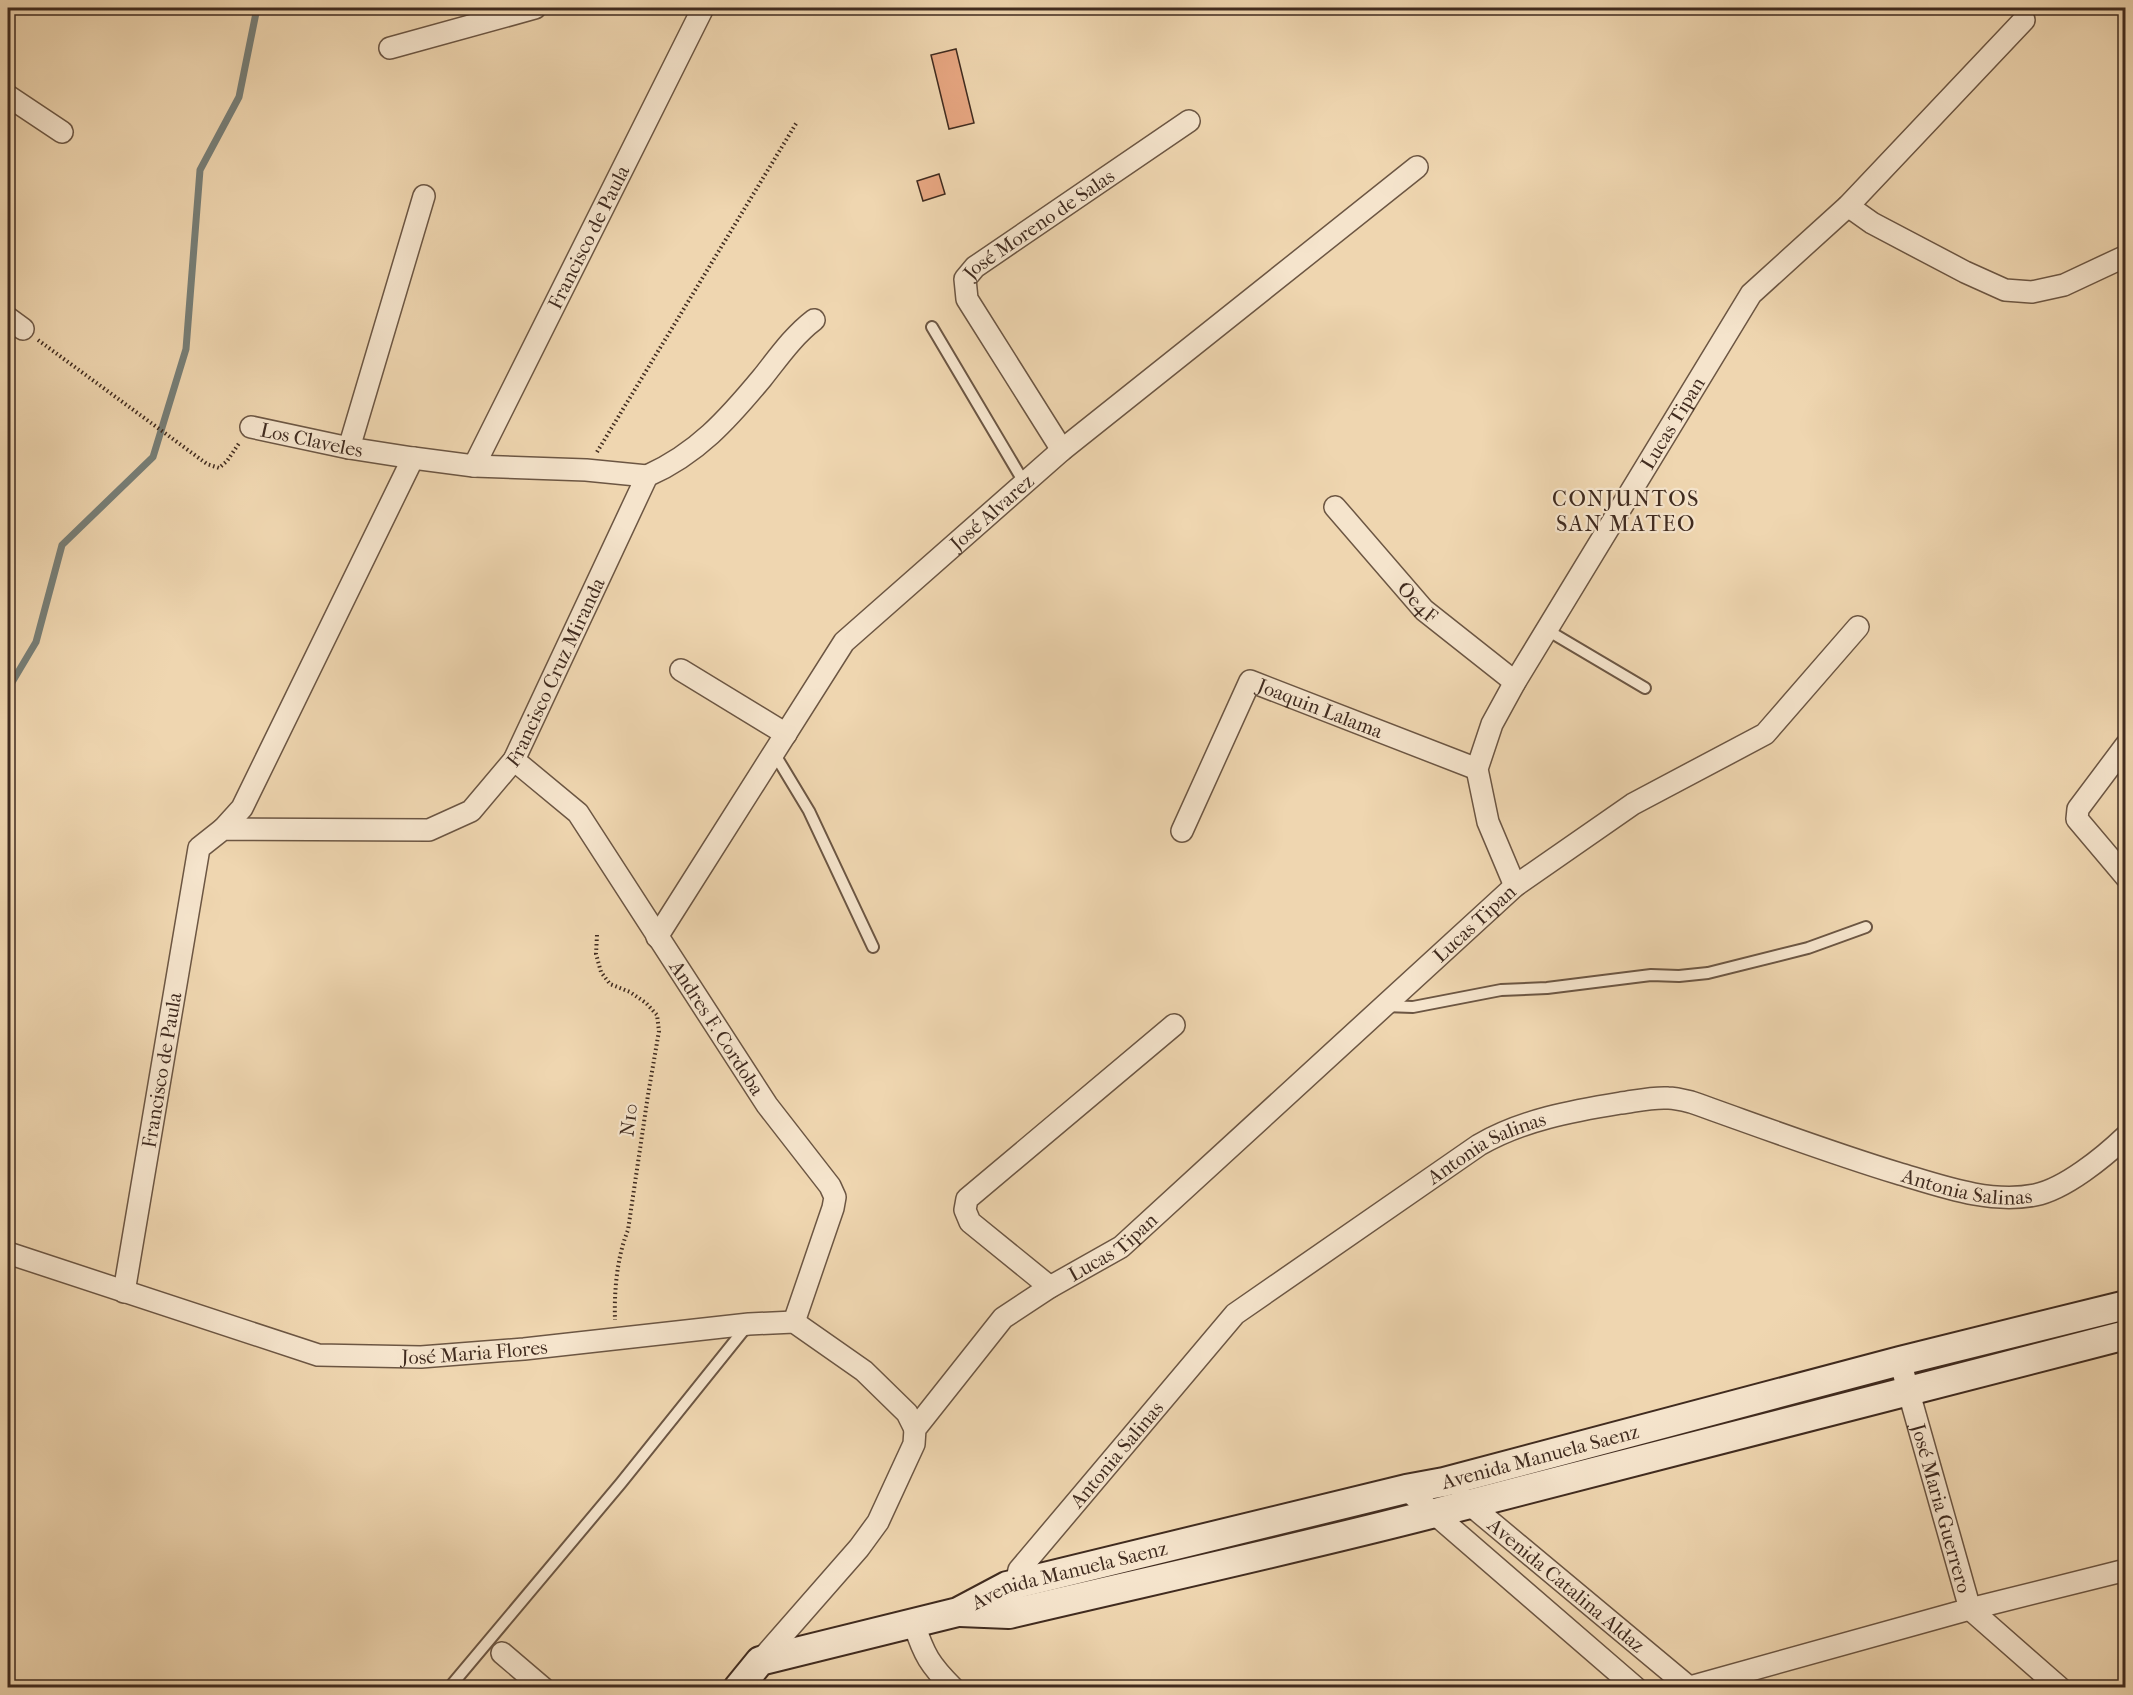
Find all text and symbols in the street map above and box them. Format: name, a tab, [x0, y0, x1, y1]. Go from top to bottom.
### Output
street label: Francisco de Paula	[543, 161, 634, 313]
street label: José Moreno de Salas	[957, 164, 1119, 285]
street label: Lucas Tipan	[1636, 372, 1709, 473]
street label: Los Claveles	[258, 418, 364, 461]
street label: José Alvarez	[944, 469, 1038, 556]
district label: CONJUNTOS SAN MATEO	[1552, 486, 1700, 537]
street label: Francisco Cruz Miranda	[502, 573, 610, 772]
street label: Oe4F	[1393, 577, 1442, 628]
street label: Joaquin Lalama	[1253, 673, 1387, 743]
street label: Lucas Tipan	[1428, 880, 1521, 967]
street label: Andres F. Cordoba	[665, 955, 769, 1100]
street label: Francisco de Paula	[137, 990, 186, 1150]
street label: N10	[615, 1102, 643, 1138]
street label: Antonia Salinas	[1422, 1107, 1548, 1189]
street label: Antonia Salinas	[1898, 1163, 2033, 1209]
street label: Lucas Tipan	[1064, 1208, 1162, 1286]
street label: José Maria Flores	[399, 1335, 549, 1369]
street label: Antonia Salinas	[1065, 1396, 1168, 1513]
street label: Avenida Manuela Saenz	[1438, 1419, 1641, 1494]
street label: José Maria Guerrero	[1906, 1419, 1976, 1596]
street label: Avenida Catalina Aldaz	[1483, 1513, 1650, 1657]
street label: Avenida Manuela Saenz	[966, 1536, 1169, 1615]

